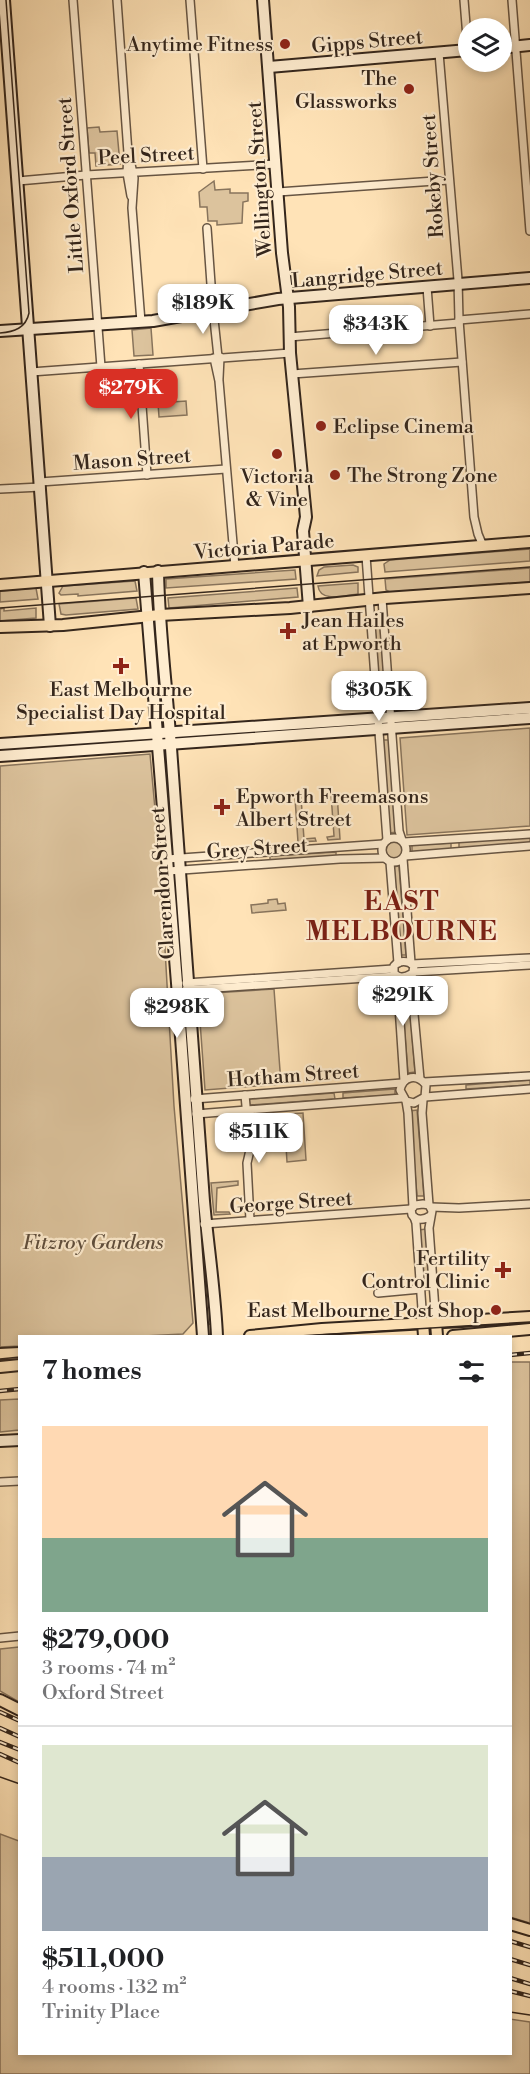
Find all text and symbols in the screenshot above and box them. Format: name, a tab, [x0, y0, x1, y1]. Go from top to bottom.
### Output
map controls	[458, 18, 512, 72]
button: layers	[458, 18, 512, 72]
street label: Gipps Street	[310, 25, 424, 60]
place label: Anytime Fitness	[125, 33, 273, 58]
marker: Anytime Fitness	[278, 37, 292, 51]
place label: The Glassworks	[295, 67, 397, 115]
marker: The Glassworks	[402, 82, 416, 96]
street label: Little Oxford Street	[53, 96, 90, 274]
street label: Wellington Street	[243, 100, 278, 259]
street label: Rokeby Street	[417, 113, 450, 239]
street label: Peel Street	[97, 141, 195, 172]
street label: Langridge Street	[290, 256, 444, 295]
pin: $189K	[161, 284, 245, 335]
text: $189K	[172, 291, 234, 316]
pin: $343K	[334, 305, 418, 356]
text: $343K	[343, 312, 409, 337]
pin: $279K	[89, 369, 173, 420]
text: $279K	[99, 376, 163, 401]
place label: Eclipse Cinema	[333, 415, 475, 440]
marker: Eclipse Cinema	[314, 419, 328, 433]
street label: Mason Street	[72, 444, 192, 477]
marker: Victoria & Vine	[270, 447, 284, 461]
place label: The Strong Zone	[347, 464, 498, 489]
place label: Victoria & Vine	[239, 465, 315, 513]
marker: The Strong Zone	[328, 468, 342, 482]
street label: Victoria Parade	[192, 529, 335, 566]
place label: Jean Hailes at Epworth	[301, 609, 404, 657]
marker: Jean Hailes at Epworth	[279, 622, 297, 640]
marker: East Melbourne Specialist Day Hospital	[112, 657, 130, 675]
pin: $305K	[337, 671, 421, 722]
place label: East Melbourne Specialist Day Hospital	[16, 678, 226, 726]
text: $305K	[345, 678, 413, 703]
place label: Epworth Freemasons Albert Street	[235, 785, 429, 833]
marker: Epworth Freemasons Albert Street	[213, 798, 231, 816]
street label: Clarendon Street	[146, 806, 181, 960]
street label: Grey Street	[206, 833, 309, 866]
district label: EAST MELBOURNE	[306, 886, 498, 948]
pin: $291K	[361, 976, 445, 1027]
text: $291K	[372, 983, 434, 1008]
pin: $298K	[135, 988, 219, 1039]
text: $298K	[144, 995, 210, 1020]
street label: Hotham Street	[226, 1059, 360, 1094]
pin: $511K	[217, 1113, 301, 1164]
text: $511K	[229, 1120, 289, 1145]
street label: George Street	[229, 1187, 353, 1220]
park label: Fitzroy Gardens	[23, 1231, 164, 1256]
place label: Fertility Control Clinic	[361, 1247, 490, 1295]
marker: Fertility Control Clinic	[494, 1261, 512, 1279]
place label: East Melbourne Post Shop	[247, 1299, 484, 1324]
marker: East Melbourne Post Shop	[489, 1303, 503, 1317]
text: 7 homes	[42, 1355, 142, 1387]
icon: filters	[455, 1355, 488, 1388]
icon: home	[211, 1465, 319, 1573]
text: $279,000	[42, 1624, 170, 1656]
text: 3 rooms · 74 m²	[42, 1656, 175, 1681]
text: Oxford Street	[42, 1681, 164, 1706]
icon: home	[211, 1784, 319, 1892]
text: $511,000	[42, 1943, 164, 1975]
text: 4 rooms · 132 m²	[42, 1975, 186, 2000]
text: Trinity Place	[42, 2000, 160, 2025]

